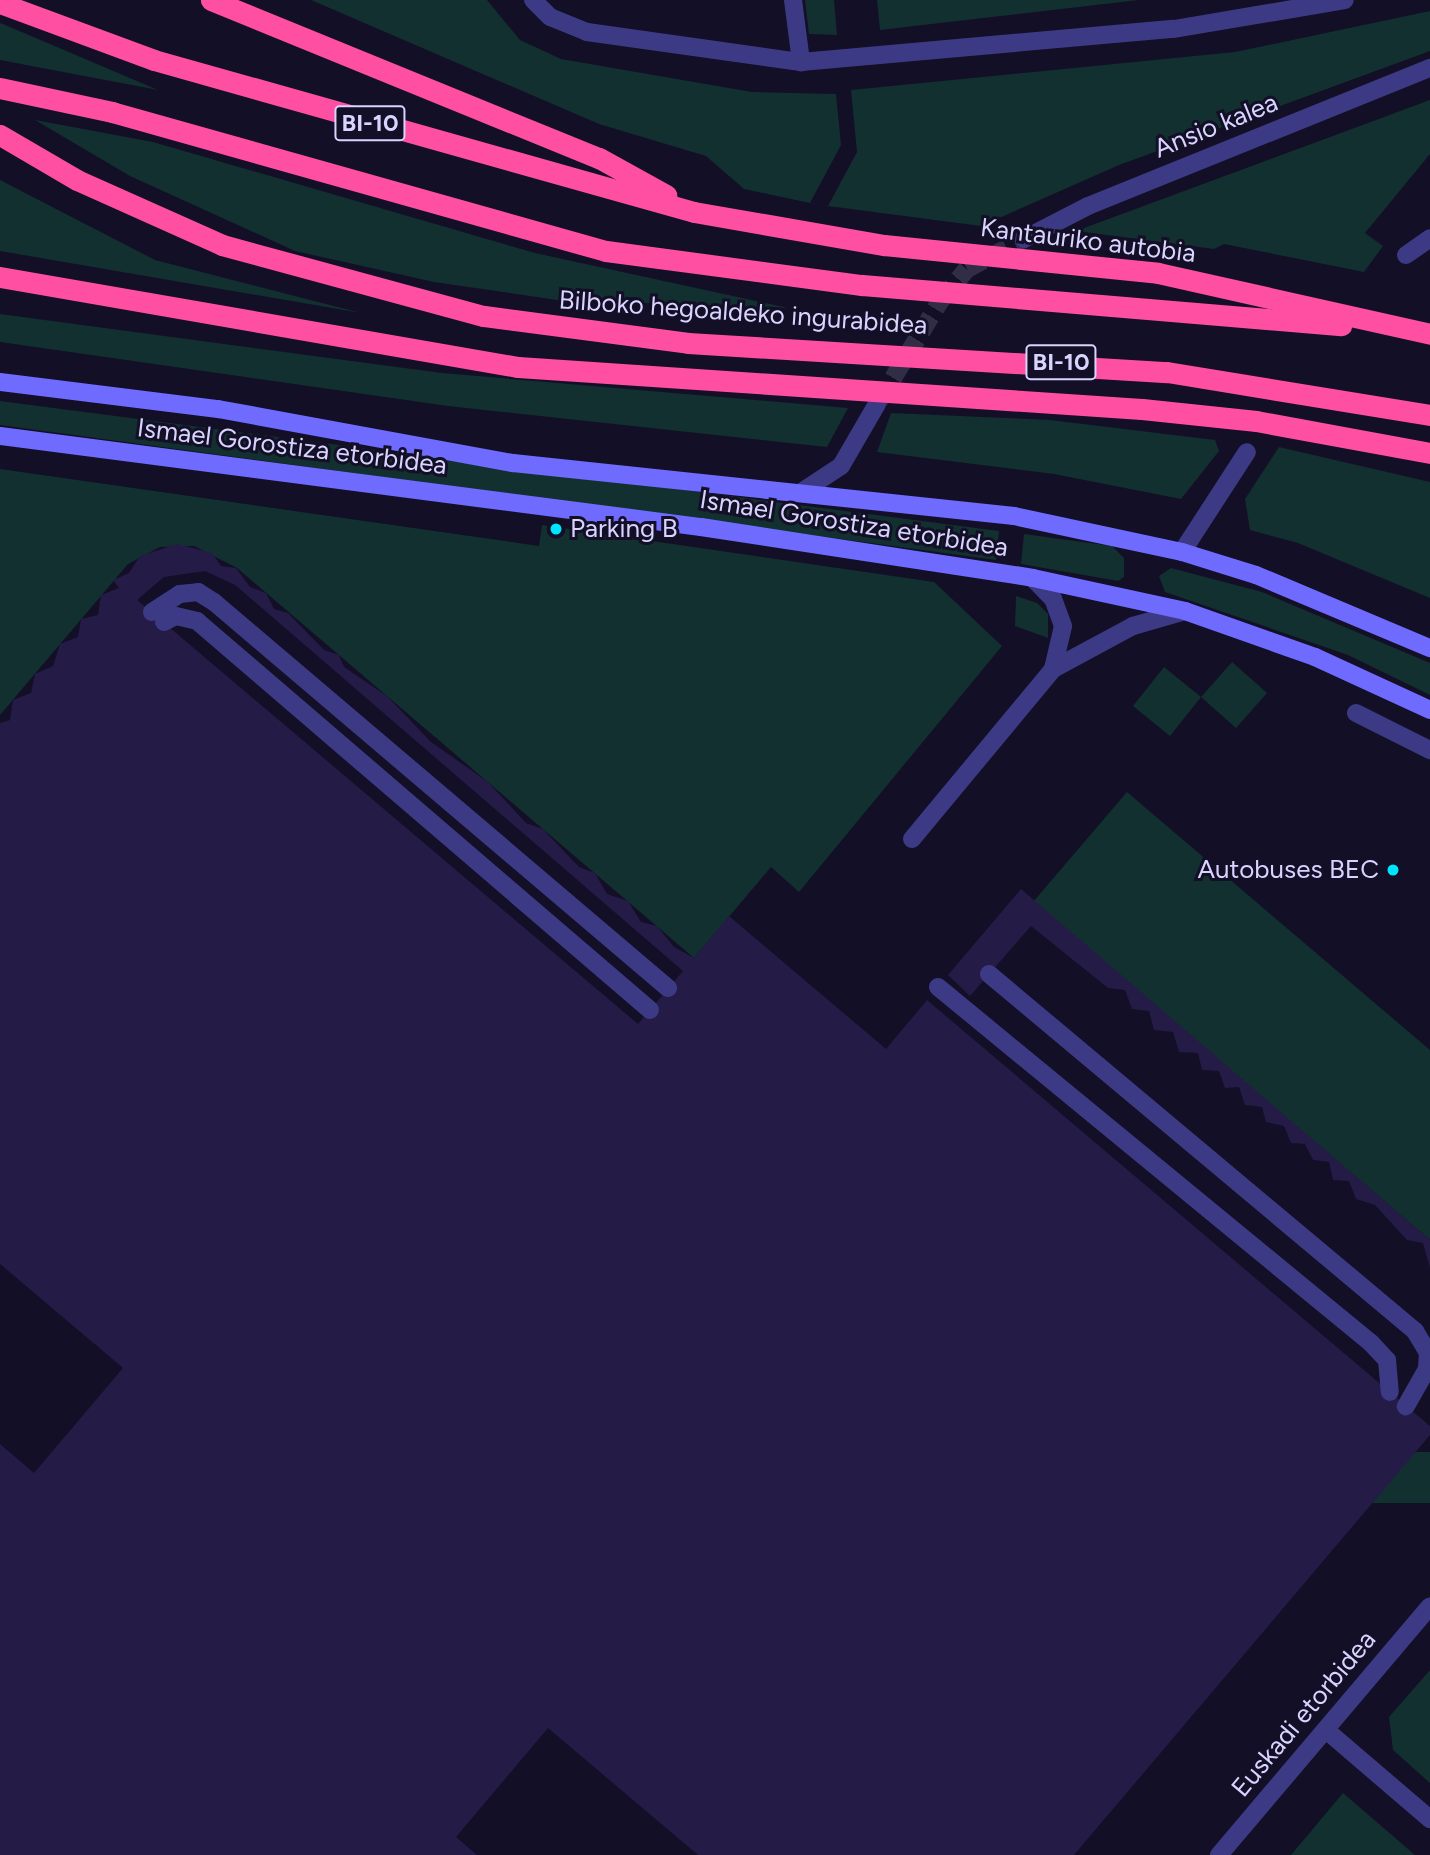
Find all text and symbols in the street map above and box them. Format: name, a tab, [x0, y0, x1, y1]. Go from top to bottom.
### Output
street label: Ansio kalea	[1150, 87, 1282, 165]
road number: BI-10	[333, 103, 407, 144]
street label: Kantauriko autobia	[979, 212, 1197, 270]
street label: Bilboko hegoaldeko ingurabidea	[558, 285, 928, 341]
road number: BI-10	[1024, 342, 1098, 382]
street label: Ismael Gorostiza etorbidea	[135, 413, 449, 481]
street label: Ismael Gorostiza etorbidea	[698, 484, 1010, 564]
place label: Parking B	[570, 513, 678, 545]
marker: Parking B	[548, 521, 564, 537]
place label: Autobuses BEC	[1197, 854, 1379, 886]
marker: Autobuses BEC	[1385, 862, 1401, 878]
street label: Euskadi etorbidea	[1225, 1625, 1383, 1803]

